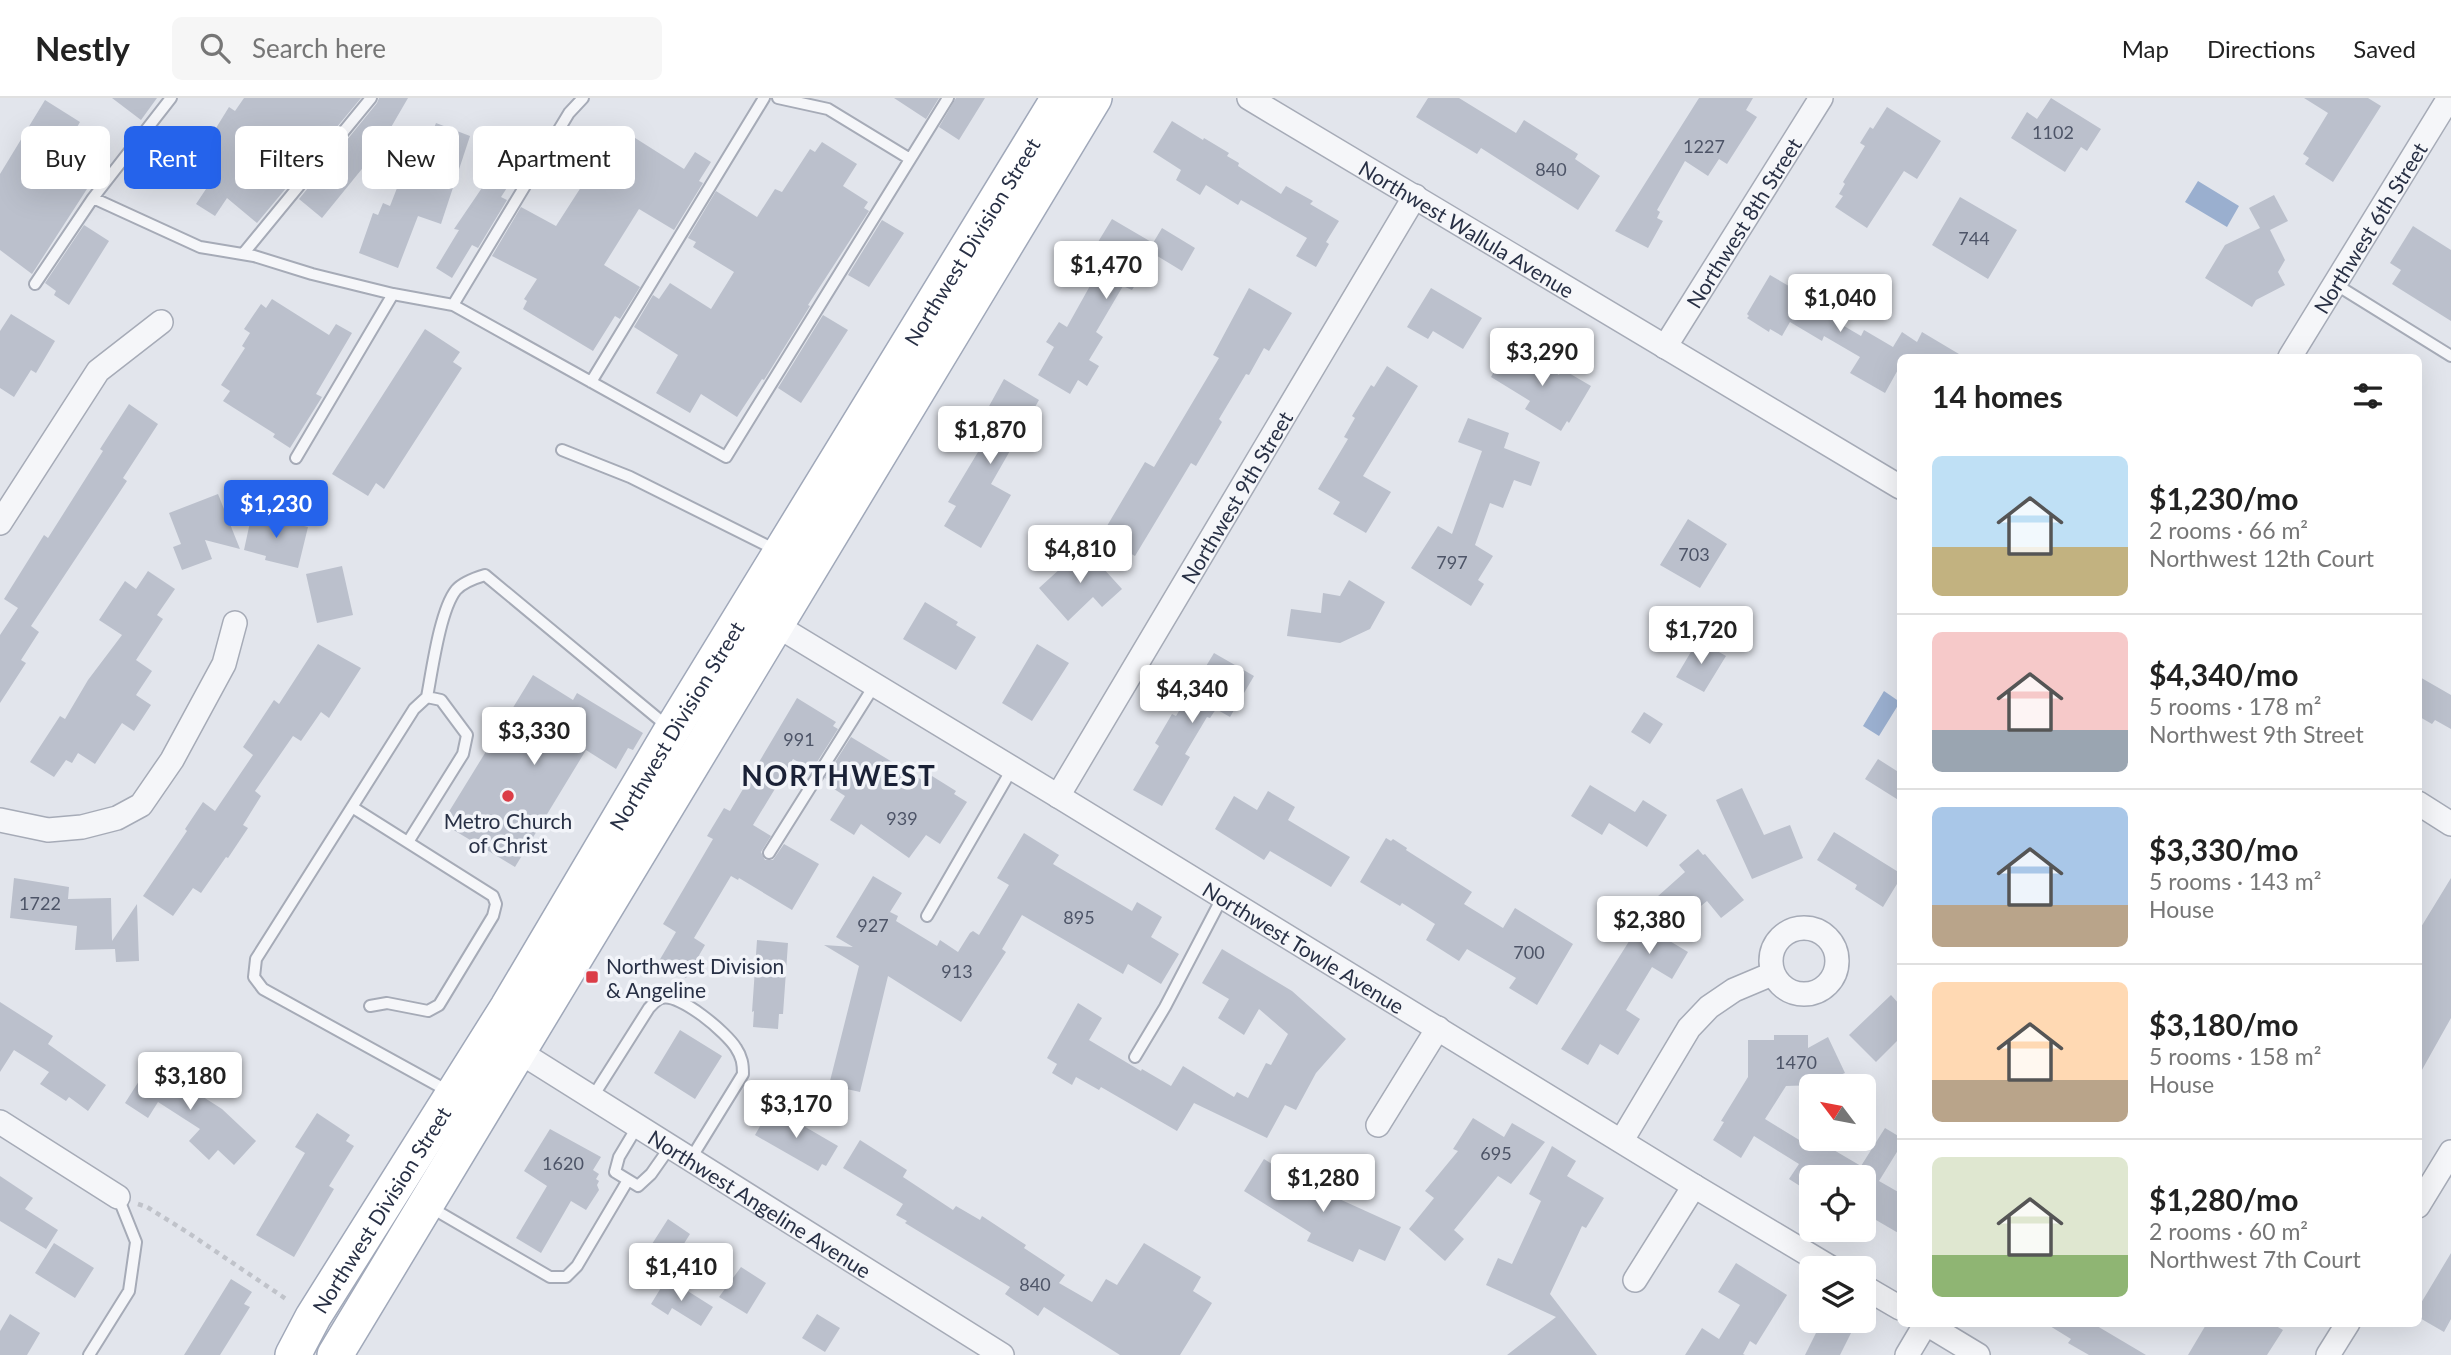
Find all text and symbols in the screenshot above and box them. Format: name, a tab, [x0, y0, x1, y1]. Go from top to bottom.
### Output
search box	[172, 17, 662, 80]
text: Nestly	[35, 28, 130, 68]
icon: search	[196, 29, 234, 67]
text: Search here	[252, 32, 386, 64]
text: Map	[2122, 34, 2169, 63]
text: Directions	[2207, 34, 2315, 63]
text: Saved	[2353, 34, 2416, 63]
house number: 1102	[2032, 121, 2074, 143]
chip: Buy	[21, 126, 110, 189]
chip: Rent	[124, 126, 221, 189]
chip: Filters	[235, 126, 348, 189]
chip: New	[362, 126, 459, 189]
chip: Apartment	[473, 126, 635, 189]
street label: Northwest 8th Street	[1680, 132, 1806, 312]
street label: Northwest Division Street	[898, 133, 1045, 350]
house number: 1227	[1683, 135, 1725, 157]
street label: Northwest 6th Street	[2308, 137, 2432, 318]
street label: Northwest Wallula Avenue	[1355, 154, 1579, 302]
house number: 840	[1535, 158, 1567, 180]
house number: 744	[1958, 227, 1990, 249]
pin: $1,470	[1049, 242, 1163, 301]
text: $1,470	[1070, 250, 1142, 278]
pin: $1,040	[1783, 274, 1897, 334]
text: $1,040	[1804, 283, 1876, 311]
pin: $3,290	[1485, 328, 1599, 388]
text: $3,290	[1506, 337, 1578, 365]
icon: filters	[2349, 377, 2387, 415]
text: 14 homes	[1932, 378, 2063, 414]
pin: $1,870	[933, 406, 1047, 466]
street label: Northwest 9th Street	[1175, 406, 1297, 588]
text: $1,870	[954, 415, 1026, 443]
pin: $1,230	[219, 480, 333, 540]
text: $1,230/mo	[2149, 480, 2298, 516]
icon: home	[1988, 484, 2072, 568]
text: $1,230	[240, 489, 312, 517]
text: 2 rooms · 66 m²	[2149, 516, 2308, 544]
pin: $4,810	[1023, 526, 1137, 585]
text: $4,810	[1044, 534, 1116, 562]
house number: 703	[1678, 543, 1710, 565]
text: Northwest 12th Court	[2149, 544, 2374, 572]
house number: 797	[1436, 551, 1468, 573]
pin: $1,720	[1644, 606, 1758, 666]
text: $1,720	[1665, 615, 1737, 643]
street label: Northwest Division Street	[603, 616, 748, 834]
text: $4,340/mo	[2149, 656, 2298, 692]
icon: home	[1988, 660, 2072, 744]
pin: $4,340	[1135, 666, 1249, 725]
text: $4,340	[1156, 674, 1228, 702]
text: 5 rooms · 178 m²	[2149, 692, 2321, 720]
pin: $3,330	[477, 708, 591, 767]
text: $3,330	[498, 716, 570, 744]
text: Northwest 9th Street	[2149, 720, 2364, 748]
house number: 991	[783, 728, 815, 750]
district label: NORTHWEST	[741, 758, 937, 792]
marker: Metro Church of Christ	[500, 788, 516, 804]
house number: 939	[886, 807, 918, 829]
place label: Metro Church of Christ	[444, 808, 572, 857]
text: $3,330/mo	[2149, 831, 2298, 867]
icon: home	[1988, 835, 2072, 919]
text: 5 rooms · 143 m²	[2149, 867, 2321, 895]
street label: Northwest Towle Avenue	[1199, 876, 1409, 1018]
house number: 1722	[19, 892, 61, 914]
text: House	[2149, 895, 2214, 923]
pin: $2,380	[1592, 896, 1706, 956]
text: $2,380	[1613, 905, 1685, 933]
house number: 895	[1063, 906, 1095, 928]
house number: 927	[857, 914, 889, 936]
house number: 700	[1513, 941, 1545, 963]
place label: Northwest Division & Angeline	[606, 953, 784, 1002]
house number: 913	[941, 960, 973, 982]
marker: Northwest Division & Angeline	[584, 969, 600, 985]
text: $3,180/mo	[2149, 1006, 2298, 1042]
icon: home	[1988, 1010, 2072, 1094]
text: 5 rooms · 158 m²	[2149, 1042, 2321, 1070]
house number: 1470	[1775, 1051, 1817, 1073]
pin: $3,180	[133, 1052, 247, 1112]
text: $3,180	[154, 1061, 226, 1089]
text: House	[2149, 1070, 2214, 1098]
north arrow	[1799, 1074, 1876, 1152]
map controls	[1799, 1074, 1876, 1333]
pin: $3,170	[739, 1080, 853, 1140]
text: $3,170	[760, 1089, 832, 1117]
street label: Northwest Division Street	[306, 1101, 455, 1317]
street label: Northwest Angeline Avenue	[644, 1124, 876, 1282]
house number: 695	[1480, 1142, 1512, 1164]
house number: 1620	[542, 1152, 584, 1174]
pin: $1,280	[1266, 1154, 1380, 1214]
text: $1,280	[1287, 1163, 1359, 1191]
button: locate	[1799, 1165, 1876, 1242]
text: $1,280/mo	[2149, 1181, 2298, 1217]
icon: home	[1988, 1185, 2072, 1269]
text: 2 rooms · 60 m²	[2149, 1217, 2308, 1245]
pin: $1,410	[624, 1244, 738, 1303]
text: Northwest 7th Court	[2149, 1245, 2361, 1273]
text: $1,410	[645, 1252, 717, 1280]
button: layers	[1799, 1256, 1876, 1333]
house number: 840	[1019, 1273, 1051, 1295]

